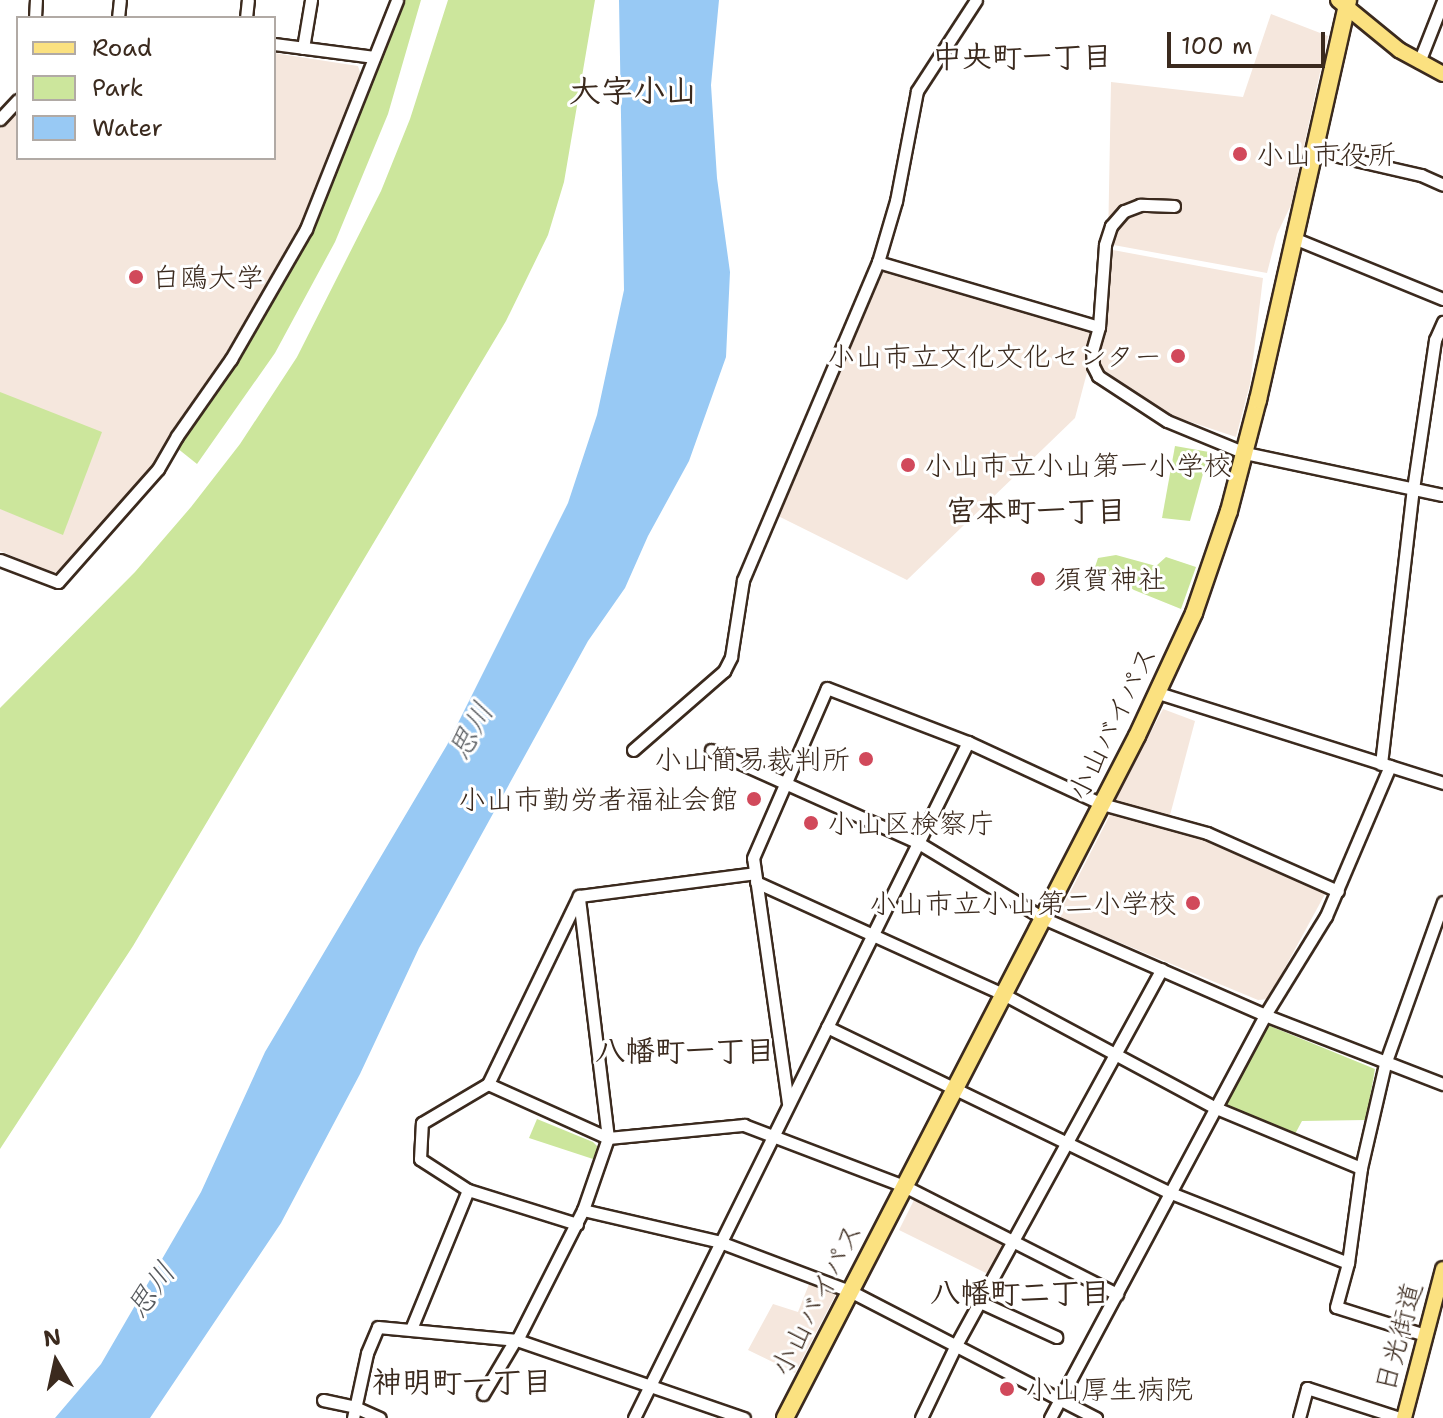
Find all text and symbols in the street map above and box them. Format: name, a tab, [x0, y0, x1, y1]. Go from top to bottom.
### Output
legend	[16, 16, 276, 160]
scale bar	[1171, 16, 1329, 66]
text: 100 m	[1181, 30, 1253, 62]
text: Road	[92, 32, 152, 64]
district label: 中央町一丁目	[932, 39, 1112, 75]
text: Park	[92, 72, 144, 104]
district label: 大字小山	[569, 72, 697, 110]
text: Water	[92, 112, 163, 144]
place label: 小山市役所	[1256, 137, 1396, 171]
marker: 小山市役所	[1231, 145, 1249, 163]
place label: 白鴎大学	[152, 260, 264, 294]
marker: 白鴎大学	[127, 268, 145, 286]
place label: 小山市立文化文化センター	[826, 339, 1162, 373]
marker: 小山市立文化文化センター	[1169, 347, 1187, 365]
place label: 小山市立小山第一小学校	[924, 448, 1232, 482]
marker: 小山市立小山第一小学校	[899, 456, 917, 474]
district label: 宮本町一丁目	[946, 493, 1126, 529]
place label: 須賀神社	[1054, 562, 1166, 596]
marker: 須賀神社	[1029, 570, 1047, 588]
street label: 小山バイパス	[1060, 640, 1164, 806]
water label: 思川	[441, 696, 501, 766]
place label: 小山簡易裁判所	[654, 742, 850, 776]
marker: 小山簡易裁判所	[857, 750, 875, 768]
place label: 小山市勤労者福祉会館	[458, 782, 738, 816]
marker: 小山市勤労者福祉会館	[745, 790, 763, 808]
place label: 小山区検察庁	[827, 806, 995, 840]
marker: 小山区検察庁	[802, 814, 820, 832]
place label: 小山市立小山第二小学校	[869, 886, 1177, 920]
marker: 小山市立小山第二小学校	[1184, 894, 1202, 912]
district label: 八幡町一丁目	[595, 1033, 775, 1069]
street label: 小山バイパス	[763, 1217, 869, 1381]
water label: 思川	[119, 1255, 183, 1325]
district label: 八幡町二丁目	[930, 1275, 1110, 1311]
street label: 日光街道	[1367, 1279, 1429, 1395]
north arrow	[16, 1322, 96, 1402]
text: N	[41, 1322, 63, 1353]
district label: 神明町一丁目	[372, 1364, 552, 1400]
place label: 小山厚生病院	[1025, 1372, 1193, 1406]
marker: 小山厚生病院	[996, 1378, 1018, 1400]

